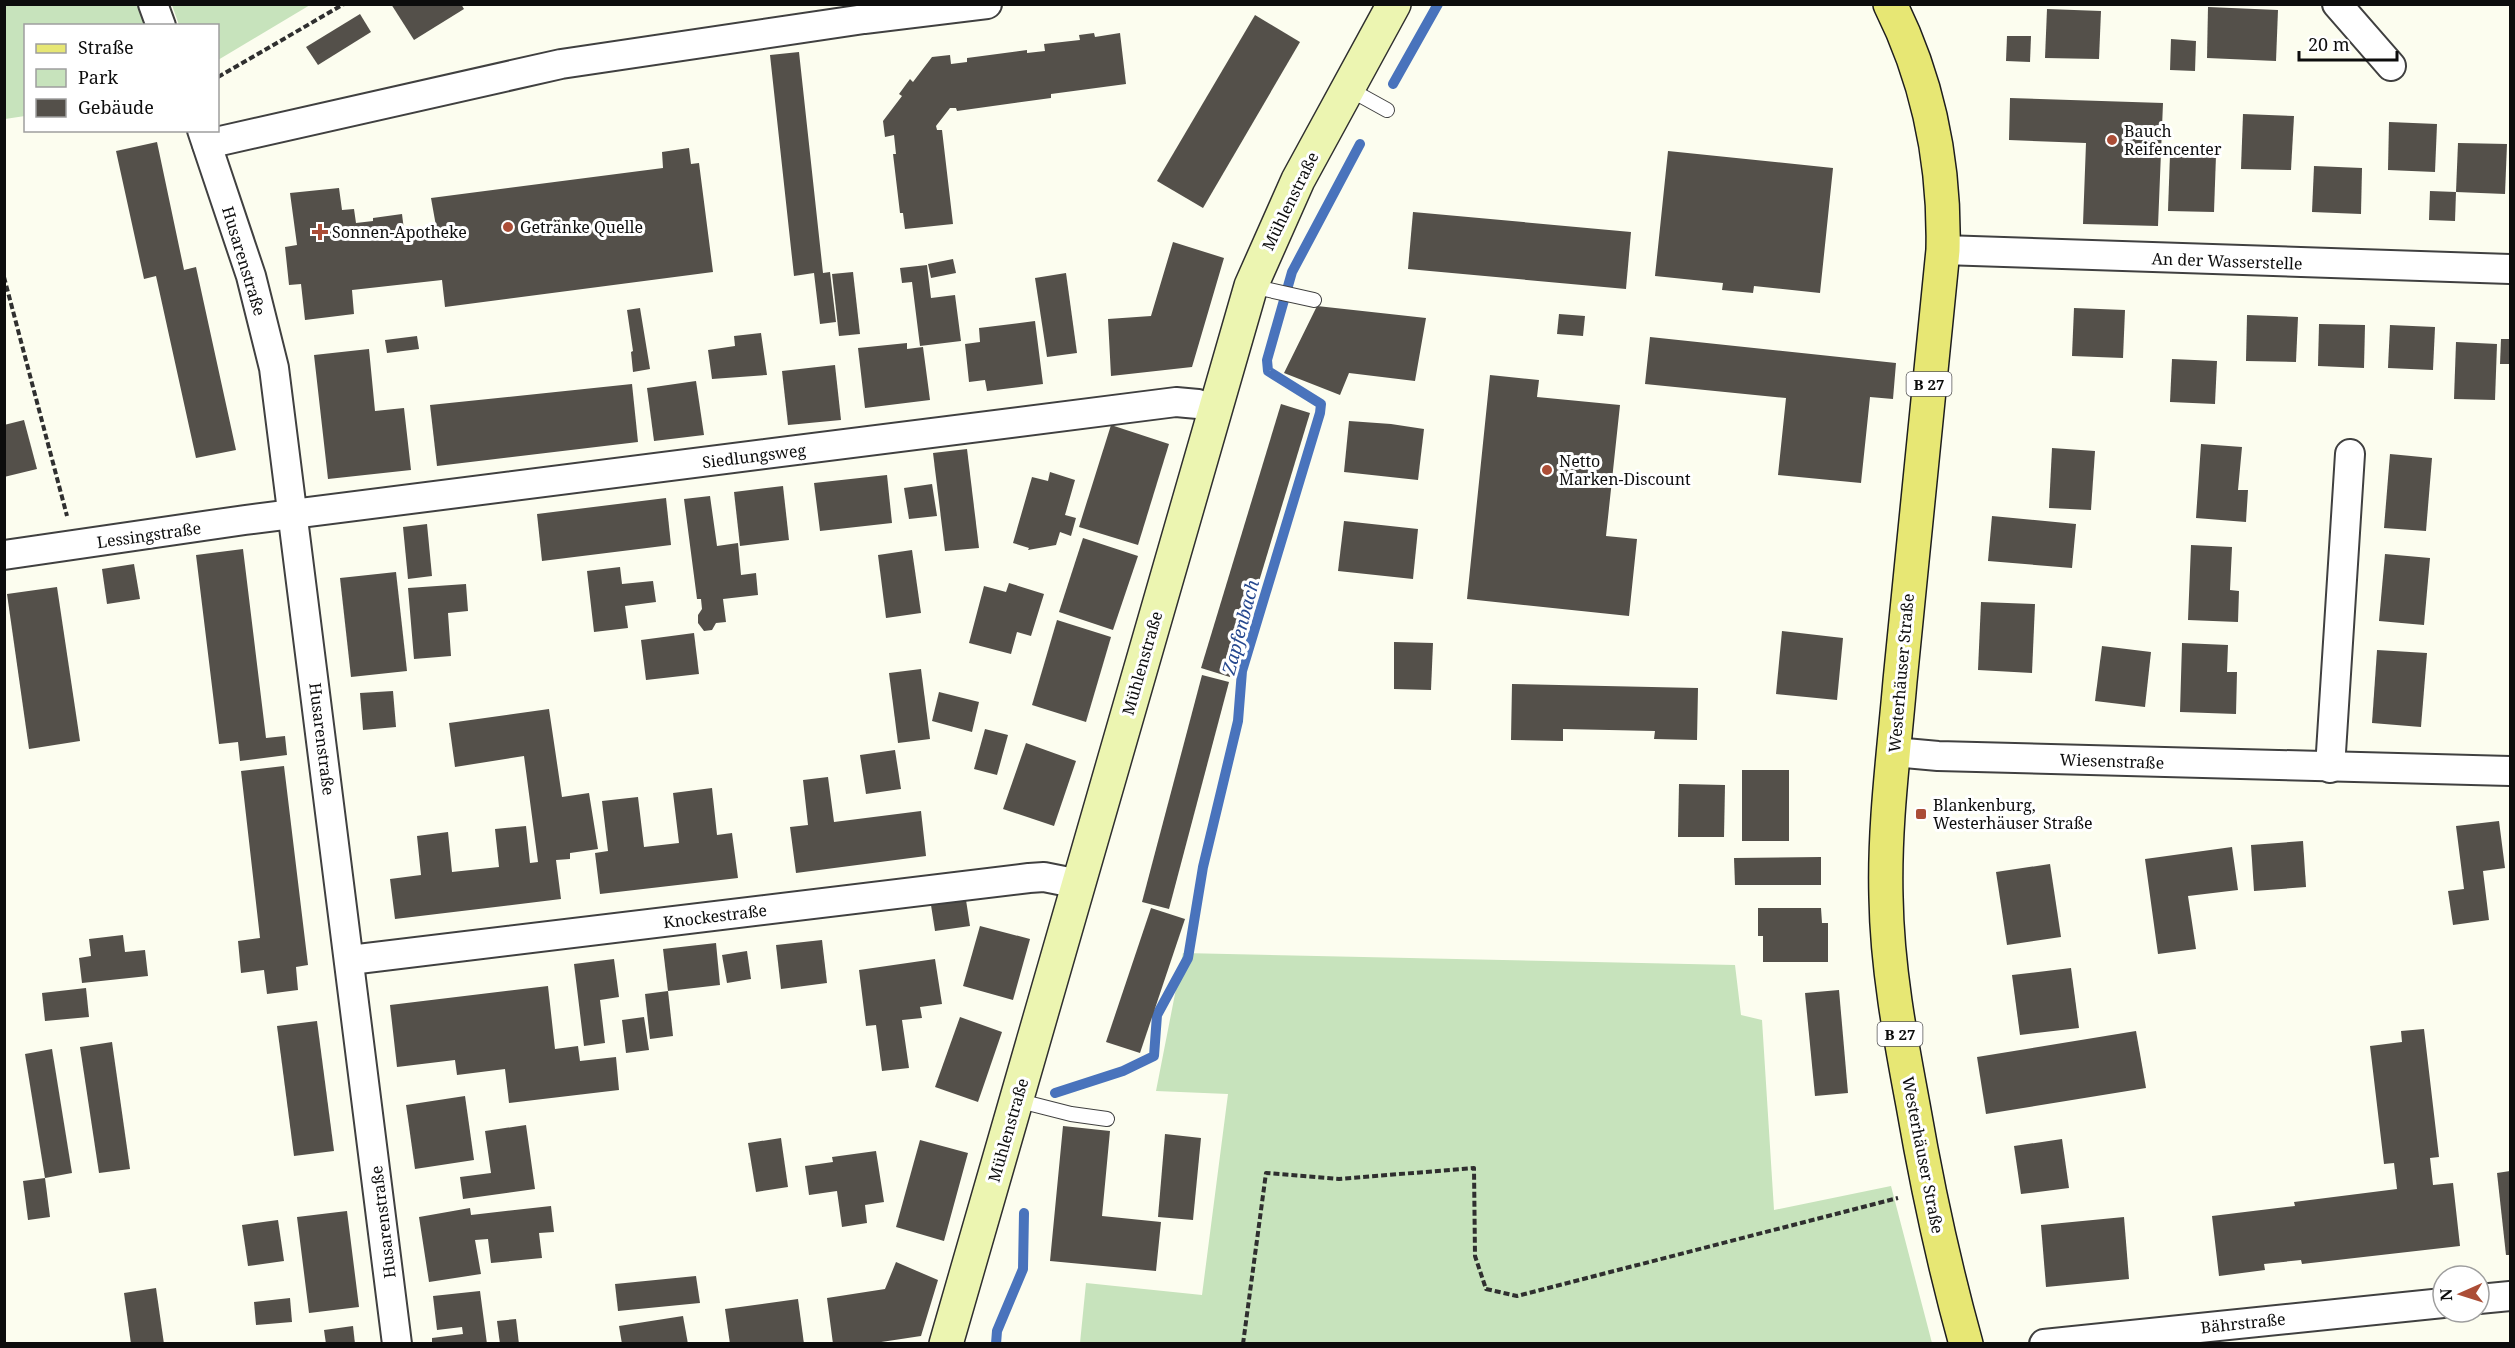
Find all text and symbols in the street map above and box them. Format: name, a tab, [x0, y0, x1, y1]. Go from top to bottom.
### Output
legend	[24, 24, 219, 132]
scale bar	[2299, 24, 2396, 62]
text: 20 m	[2308, 32, 2350, 56]
text: Straße	[78, 35, 134, 59]
text: Park	[78, 65, 118, 89]
text: Gebäude	[78, 95, 154, 119]
place label: Bauch Reifencenter	[2124, 120, 2222, 160]
marker: Bauch Reifencenter	[2105, 133, 2119, 147]
street label: Mühlenstraße	[1257, 148, 1323, 254]
street label: Husarenstraße	[217, 204, 271, 318]
place label: Getränke Quelle	[520, 216, 643, 238]
marker: Getränke Quelle	[501, 220, 515, 234]
place label: Sonnen-Apotheke	[332, 221, 467, 243]
marker: Sonnen-Apotheke	[313, 225, 327, 239]
street label: An der Wasserstelle	[2151, 247, 2303, 275]
road number: B 27	[1906, 372, 1952, 396]
street label: Siedlungsweg	[701, 439, 808, 473]
place label: Netto Marken-Discount	[1559, 450, 1691, 490]
marker: Netto Marken-Discount	[1540, 463, 1554, 477]
street label: Lessingstraße	[95, 517, 203, 553]
water label: Zapfenbach	[1216, 577, 1264, 678]
street label: Westerhäuser Straße	[1883, 593, 1919, 753]
street label: Mühlenstraße	[1117, 608, 1167, 718]
street label: Husarenstraße	[304, 681, 340, 797]
street label: Wiesenstraße	[2059, 748, 2165, 774]
place label: Blankenburg, Westerhäuser Straße	[1933, 794, 2093, 834]
marker: Blankenburg, Westerhäuser Straße	[1914, 807, 1928, 821]
street label: Knockestraße	[662, 899, 768, 933]
road number: B 27	[1878, 1022, 1922, 1046]
street label: Mühlenstraße	[983, 1075, 1033, 1185]
street label: Westerhäuser Straße	[1897, 1075, 1949, 1235]
street label: Husarenstraße	[365, 1164, 401, 1280]
north arrow	[2431, 1264, 2491, 1324]
text: N	[2435, 1288, 2457, 1302]
street label: Bährstraße	[2200, 1308, 2286, 1338]

